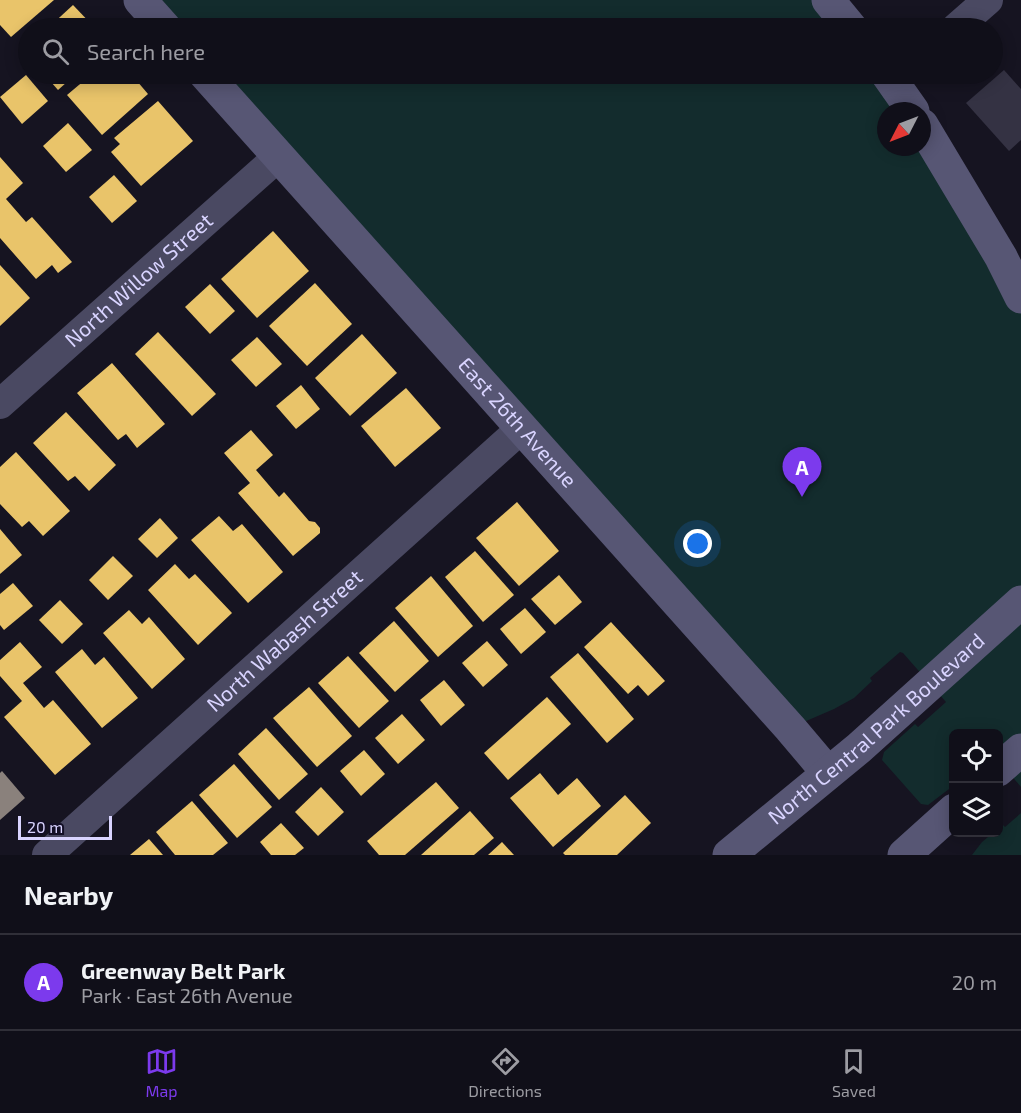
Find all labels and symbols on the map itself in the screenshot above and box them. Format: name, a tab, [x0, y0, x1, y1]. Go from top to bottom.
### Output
north arrow	[877, 102, 931, 156]
street label: North Willow Street	[59, 207, 217, 352]
street label: East 26th Avenue	[454, 352, 583, 492]
pin: A	[782, 448, 822, 497]
your location	[683, 529, 712, 558]
street label: North Wabash Street	[201, 564, 367, 716]
street label: North Central Park Boulevard	[762, 627, 989, 829]
scale bar	[18, 813, 112, 840]

